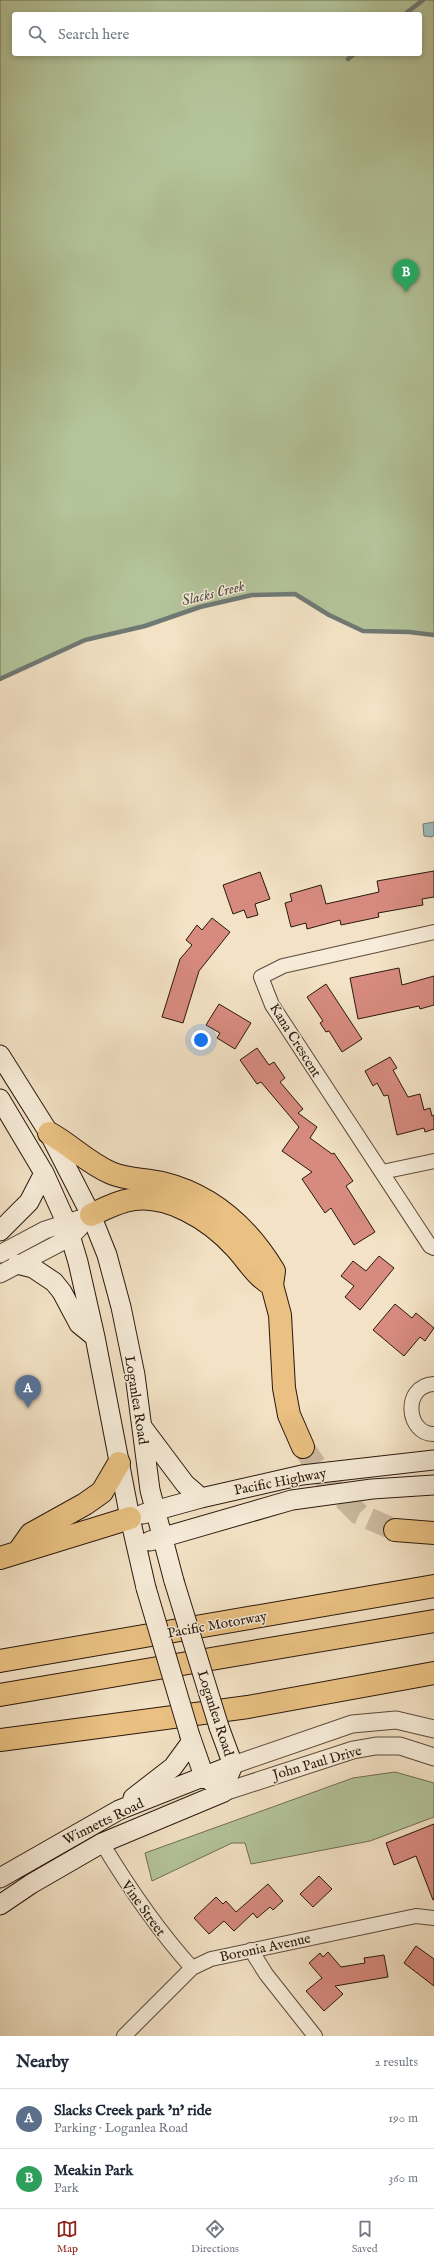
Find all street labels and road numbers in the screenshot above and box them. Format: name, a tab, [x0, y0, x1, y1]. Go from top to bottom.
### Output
street label: Kana Crescent	[265, 1000, 325, 1081]
street label: Loganlea Road	[120, 1354, 152, 1446]
street label: Pacific Highway	[233, 1464, 328, 1500]
street label: Pacific Motorway	[166, 1607, 269, 1643]
street label: Loganlea Road	[193, 1668, 238, 1759]
street label: John Paul Drive	[269, 1742, 364, 1785]
street label: Winnetts Road	[60, 1794, 147, 1849]
street label: Vine Street	[116, 1876, 170, 1940]
street label: Boronia Avenue	[218, 1929, 313, 1966]

